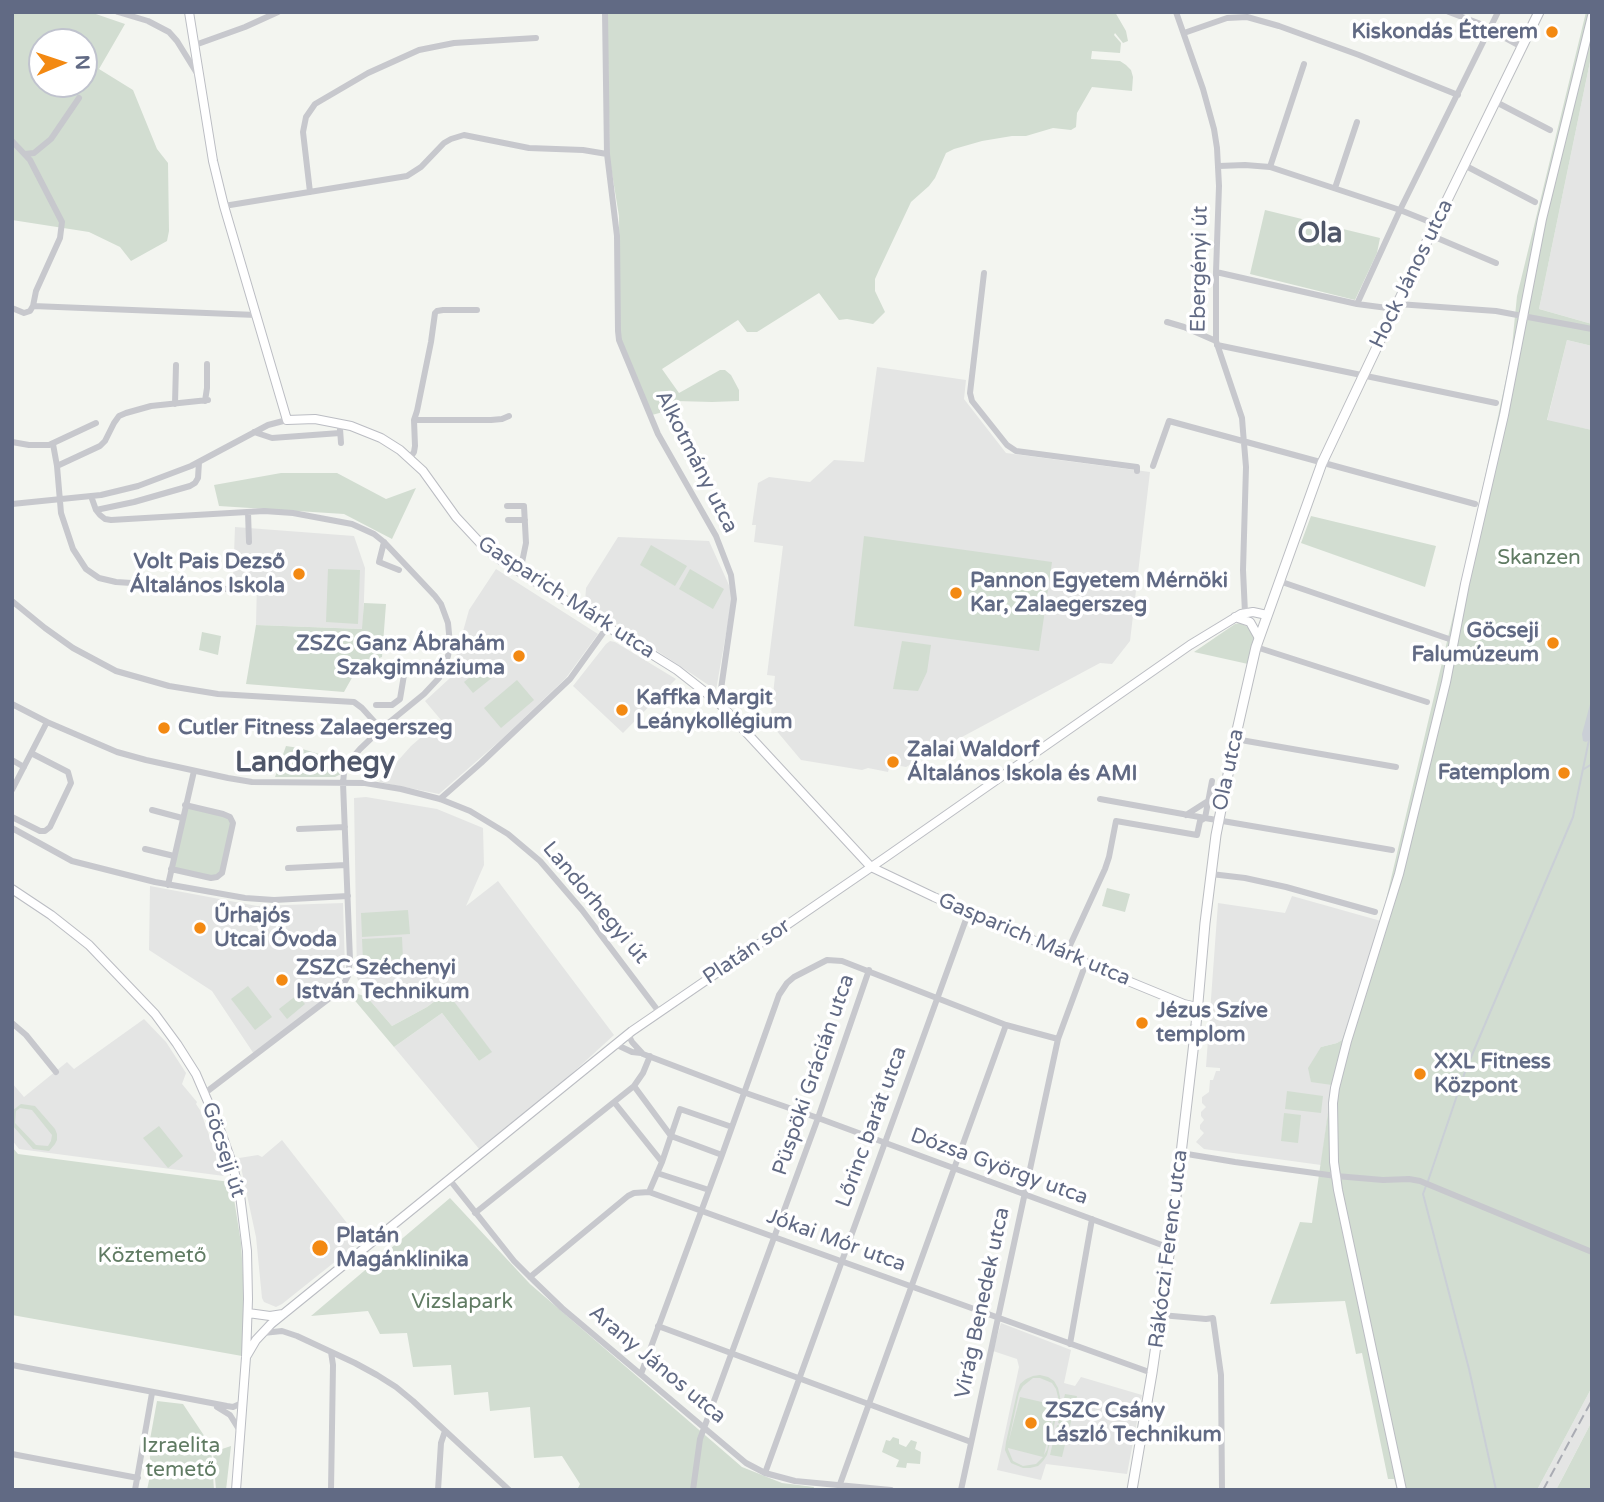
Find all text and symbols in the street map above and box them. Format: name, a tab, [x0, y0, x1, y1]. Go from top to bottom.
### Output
place label: Kiskondás Étterem	[1351, 19, 1538, 45]
marker: Kiskondás Étterem	[1544, 24, 1560, 40]
north arrow	[28, 28, 98, 98]
text: N	[71, 54, 93, 70]
street label: Hock János utca	[1365, 195, 1459, 353]
street label: Ebergényi út	[1186, 205, 1214, 333]
district label: Ola	[1297, 218, 1343, 252]
street label: Alkotmány utca	[649, 386, 743, 538]
street label: Gasparich Márk utca	[473, 531, 659, 665]
park label: Skanzen	[1497, 545, 1581, 571]
place label: Volt Pais Dezső Általános Iskola	[129, 549, 285, 599]
marker: Volt Pais Dezső Általános Iskola	[291, 566, 307, 582]
place label: Pannon Egyetem Mérnöki Kar, Zalaegerszeg	[970, 568, 1228, 618]
marker: Pannon Egyetem Mérnöki Kar, Zalaegerszeg	[948, 585, 964, 601]
place label: Göcseji Falumúzeum	[1412, 618, 1539, 668]
place label: ZSZC Ganz Ábrahám Szakgimnáziuma	[296, 631, 505, 681]
marker: Göcseji Falumúzeum	[1545, 635, 1561, 651]
marker: ZSZC Ganz Ábrahám Szakgimnáziuma	[511, 648, 527, 664]
place label: Kaffka Margit Leánykollégium	[636, 685, 793, 735]
marker: Kaffka Margit Leánykollégium	[614, 702, 630, 718]
place label: Cutler Fitness Zalaegerszeg	[178, 715, 453, 741]
marker: Cutler Fitness Zalaegerszeg	[156, 720, 172, 736]
street label: Ola utca	[1208, 727, 1250, 813]
place label: Zalai Waldorf Általános Iskola és AMI	[907, 737, 1137, 787]
district label: Landorhegy	[235, 747, 395, 781]
marker: Zalai Waldorf Általános Iskola és AMI	[885, 754, 901, 770]
place label: Fatemplom	[1438, 760, 1550, 786]
marker: Fatemplom	[1556, 765, 1572, 781]
street label: Landorhegyi út	[537, 837, 653, 969]
street label: Gasparich Márk utca	[934, 888, 1134, 992]
place label: Űrhajós Utcai Óvoda	[214, 903, 337, 953]
street label: Platán sor	[699, 914, 795, 990]
marker: Űrhajós Utcai Óvoda	[192, 920, 208, 936]
place label: ZSZC Széchenyi István Technikum	[296, 955, 470, 1005]
street label: Püspöki Grácián utca	[768, 971, 860, 1179]
marker: ZSZC Széchenyi István Technikum	[274, 972, 290, 988]
place label: Jézus Szíve templom	[1156, 998, 1268, 1048]
marker: Jézus Szíve templom	[1134, 1015, 1150, 1031]
street label: Lőrinc barát utca	[831, 1043, 913, 1211]
place label: XXL Fitness Központ	[1434, 1049, 1551, 1099]
marker: XXL Fitness Központ	[1412, 1066, 1428, 1082]
street label: Göcseji út	[196, 1099, 250, 1201]
street label: Dózsa György utca	[907, 1123, 1091, 1211]
street label: Rákóczi Ferenc utca	[1144, 1148, 1194, 1350]
street label: Jókai Mór utca	[763, 1204, 909, 1278]
street label: Virág Benedek utca	[950, 1205, 1016, 1401]
place label: Platán Magánklinika	[336, 1223, 469, 1273]
marker: Platán Magánklinika	[310, 1238, 330, 1258]
park label: Köztemető	[98, 1243, 206, 1269]
park label: Vizslapark	[411, 1289, 513, 1315]
street label: Arany János utca	[583, 1300, 731, 1430]
place label: ZSZC Csány László Technikum	[1045, 1398, 1222, 1448]
marker: ZSZC Csány László Technikum	[1023, 1415, 1039, 1431]
park label: Izraelita temető	[142, 1433, 220, 1483]

